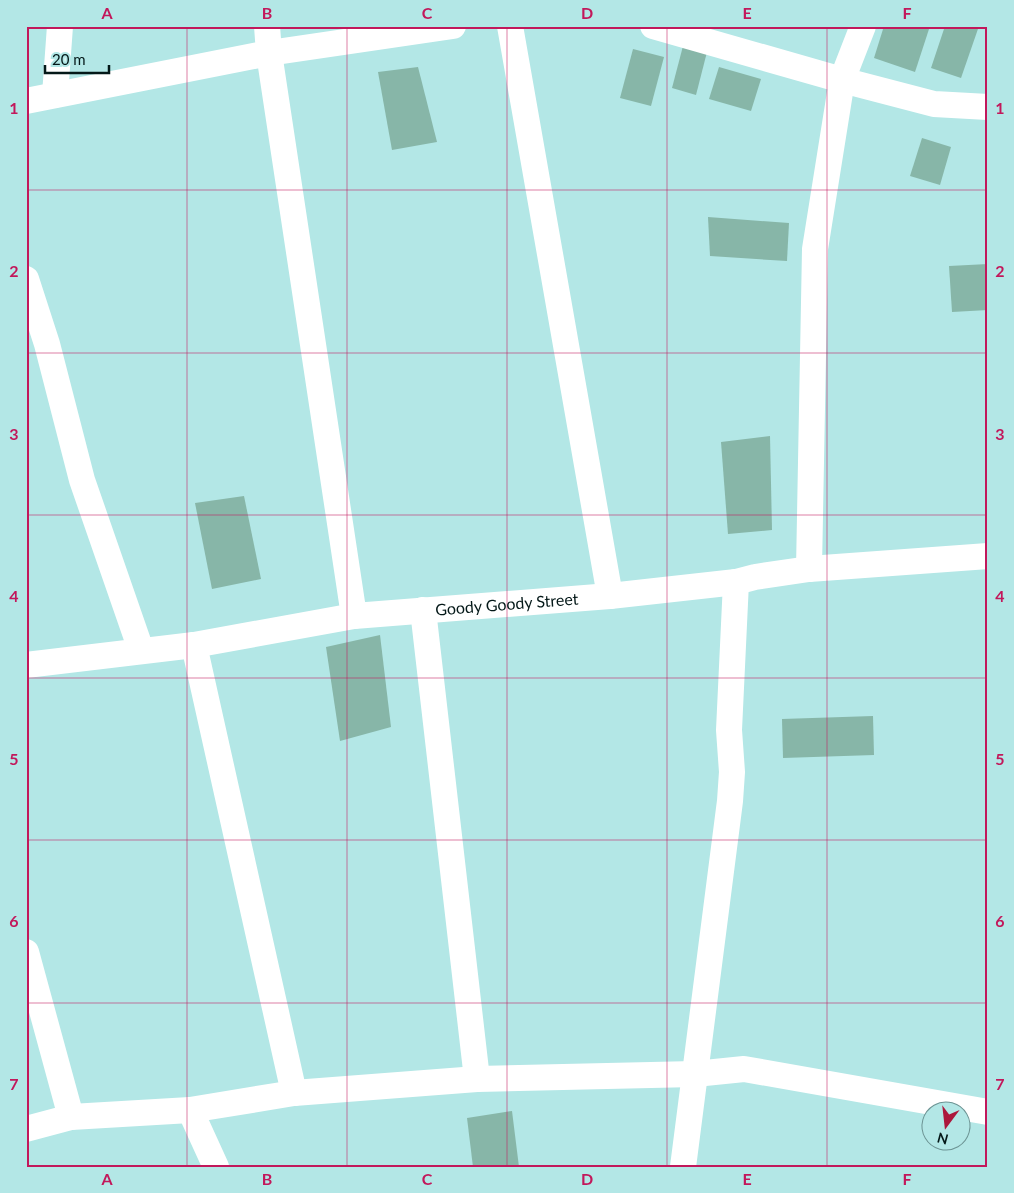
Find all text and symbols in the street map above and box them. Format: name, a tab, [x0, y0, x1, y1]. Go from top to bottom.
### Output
text: A	[100, 3, 113, 22]
text: B	[262, 3, 272, 22]
text: C	[422, 3, 433, 22]
text: D	[581, 3, 593, 22]
text: E	[742, 3, 752, 22]
text: F	[902, 3, 912, 22]
scale bar	[45, 42, 109, 74]
text: 20 m	[52, 50, 86, 68]
text: 1	[9, 98, 19, 117]
text: 1	[995, 98, 1005, 117]
text: 2	[9, 261, 19, 280]
text: 2	[995, 261, 1005, 280]
text: 3	[9, 424, 19, 443]
text: 3	[995, 424, 1005, 443]
text: 4	[9, 586, 19, 605]
text: 4	[995, 586, 1005, 605]
street label: Goody Goody Street	[434, 588, 579, 619]
text: 5	[9, 749, 19, 768]
text: 5	[995, 749, 1005, 768]
text: 6	[9, 911, 19, 930]
text: 6	[995, 911, 1005, 930]
text: 7	[9, 1074, 19, 1093]
text: 7	[995, 1074, 1005, 1093]
north arrow	[922, 1100, 972, 1150]
text: N	[935, 1129, 950, 1149]
text: A	[100, 1169, 113, 1188]
text: B	[262, 1169, 272, 1188]
text: C	[422, 1169, 433, 1188]
text: D	[581, 1169, 593, 1188]
text: E	[742, 1169, 752, 1188]
text: F	[902, 1169, 912, 1188]

